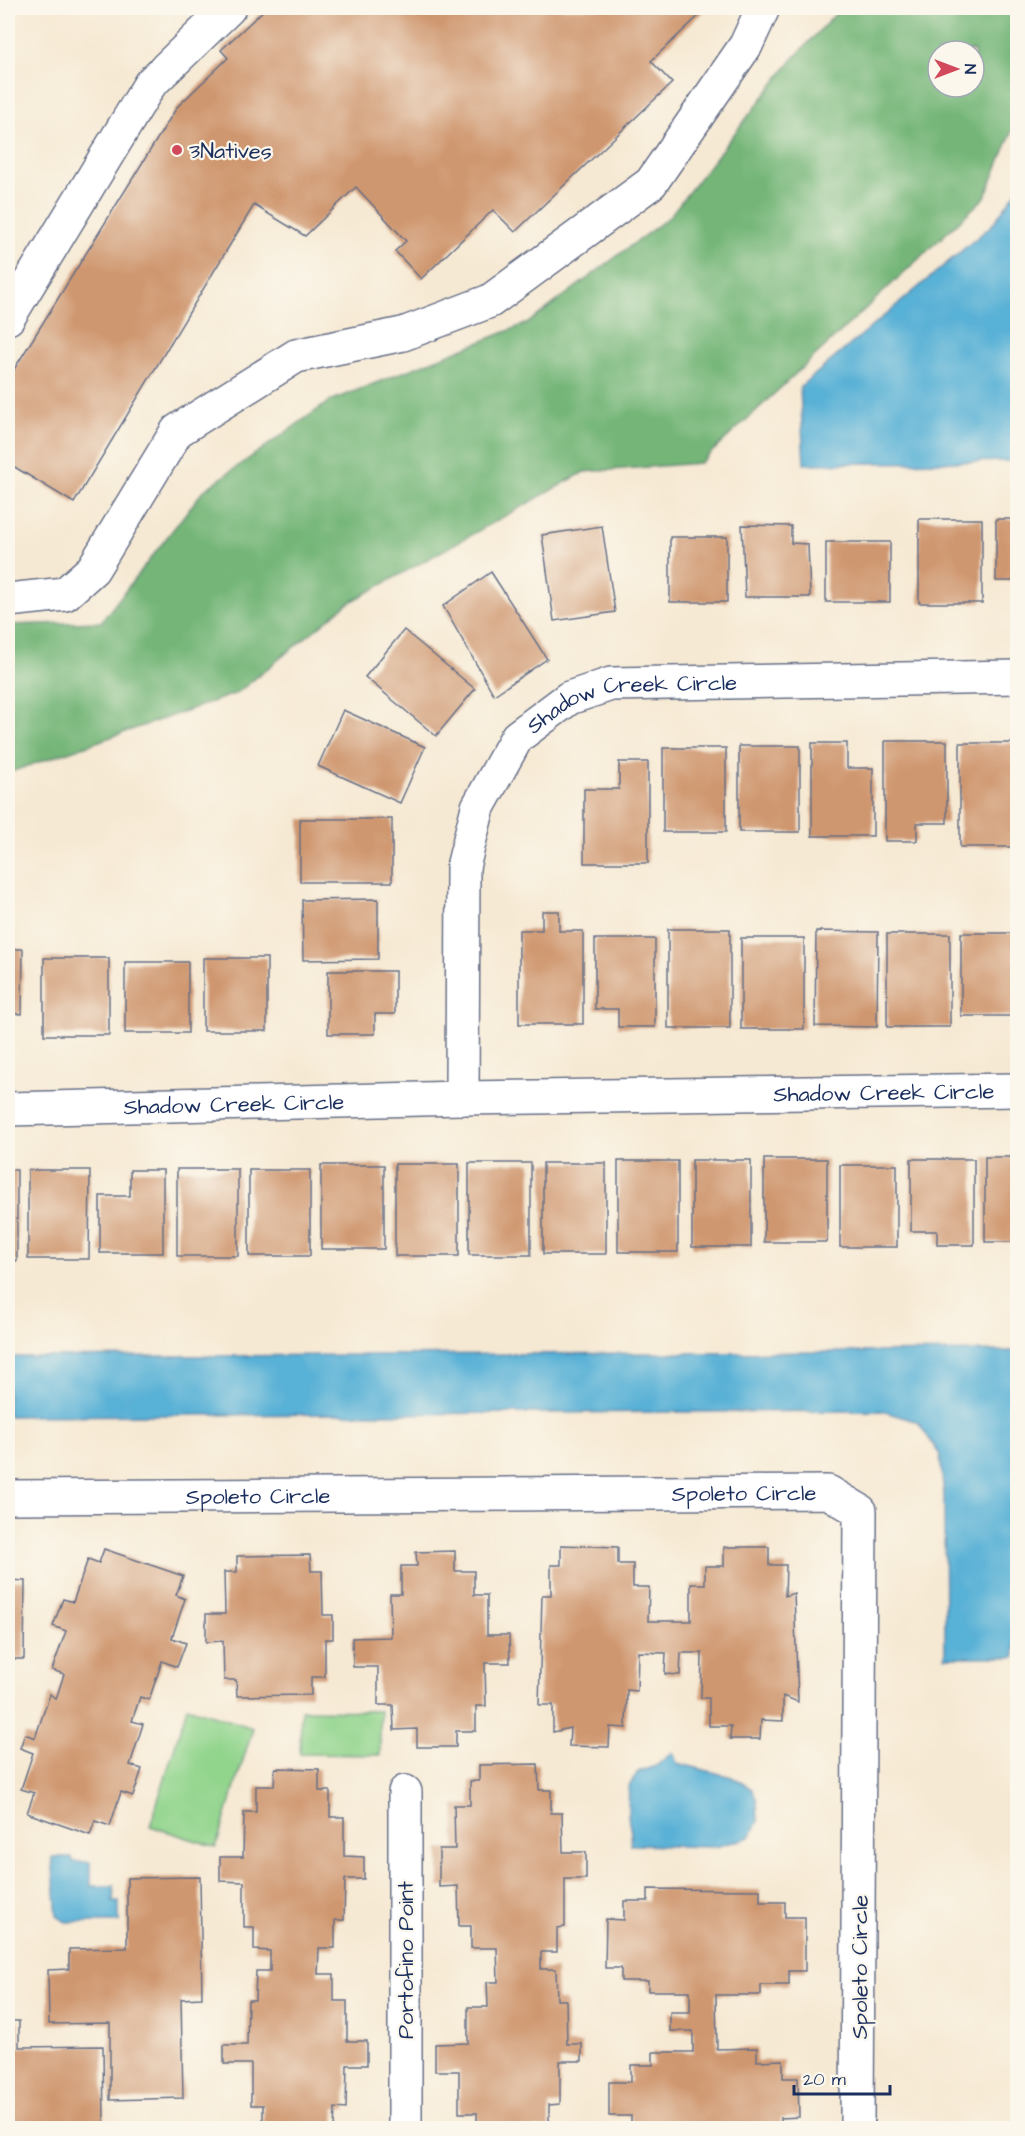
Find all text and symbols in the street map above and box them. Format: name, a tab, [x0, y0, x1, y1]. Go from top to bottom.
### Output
north arrow	[926, 39, 986, 99]
text: N	[959, 64, 981, 74]
place label: 3Natives	[189, 136, 272, 167]
marker: 3Natives	[170, 143, 184, 157]
street label: Shadow Creek Circle	[520, 668, 737, 742]
street label: Shadow Creek Circle	[773, 1076, 995, 1111]
street label: Shadow Creek Circle	[123, 1087, 345, 1123]
street label: Spoleto Circle	[672, 1478, 816, 1510]
street label: Spoleto Circle	[186, 1481, 330, 1513]
street label: Portofino Point	[391, 1881, 422, 2039]
street label: Spoleto Circle	[845, 1895, 876, 2039]
scale bar	[794, 2058, 890, 2096]
text: 20 m	[803, 2067, 846, 2092]

